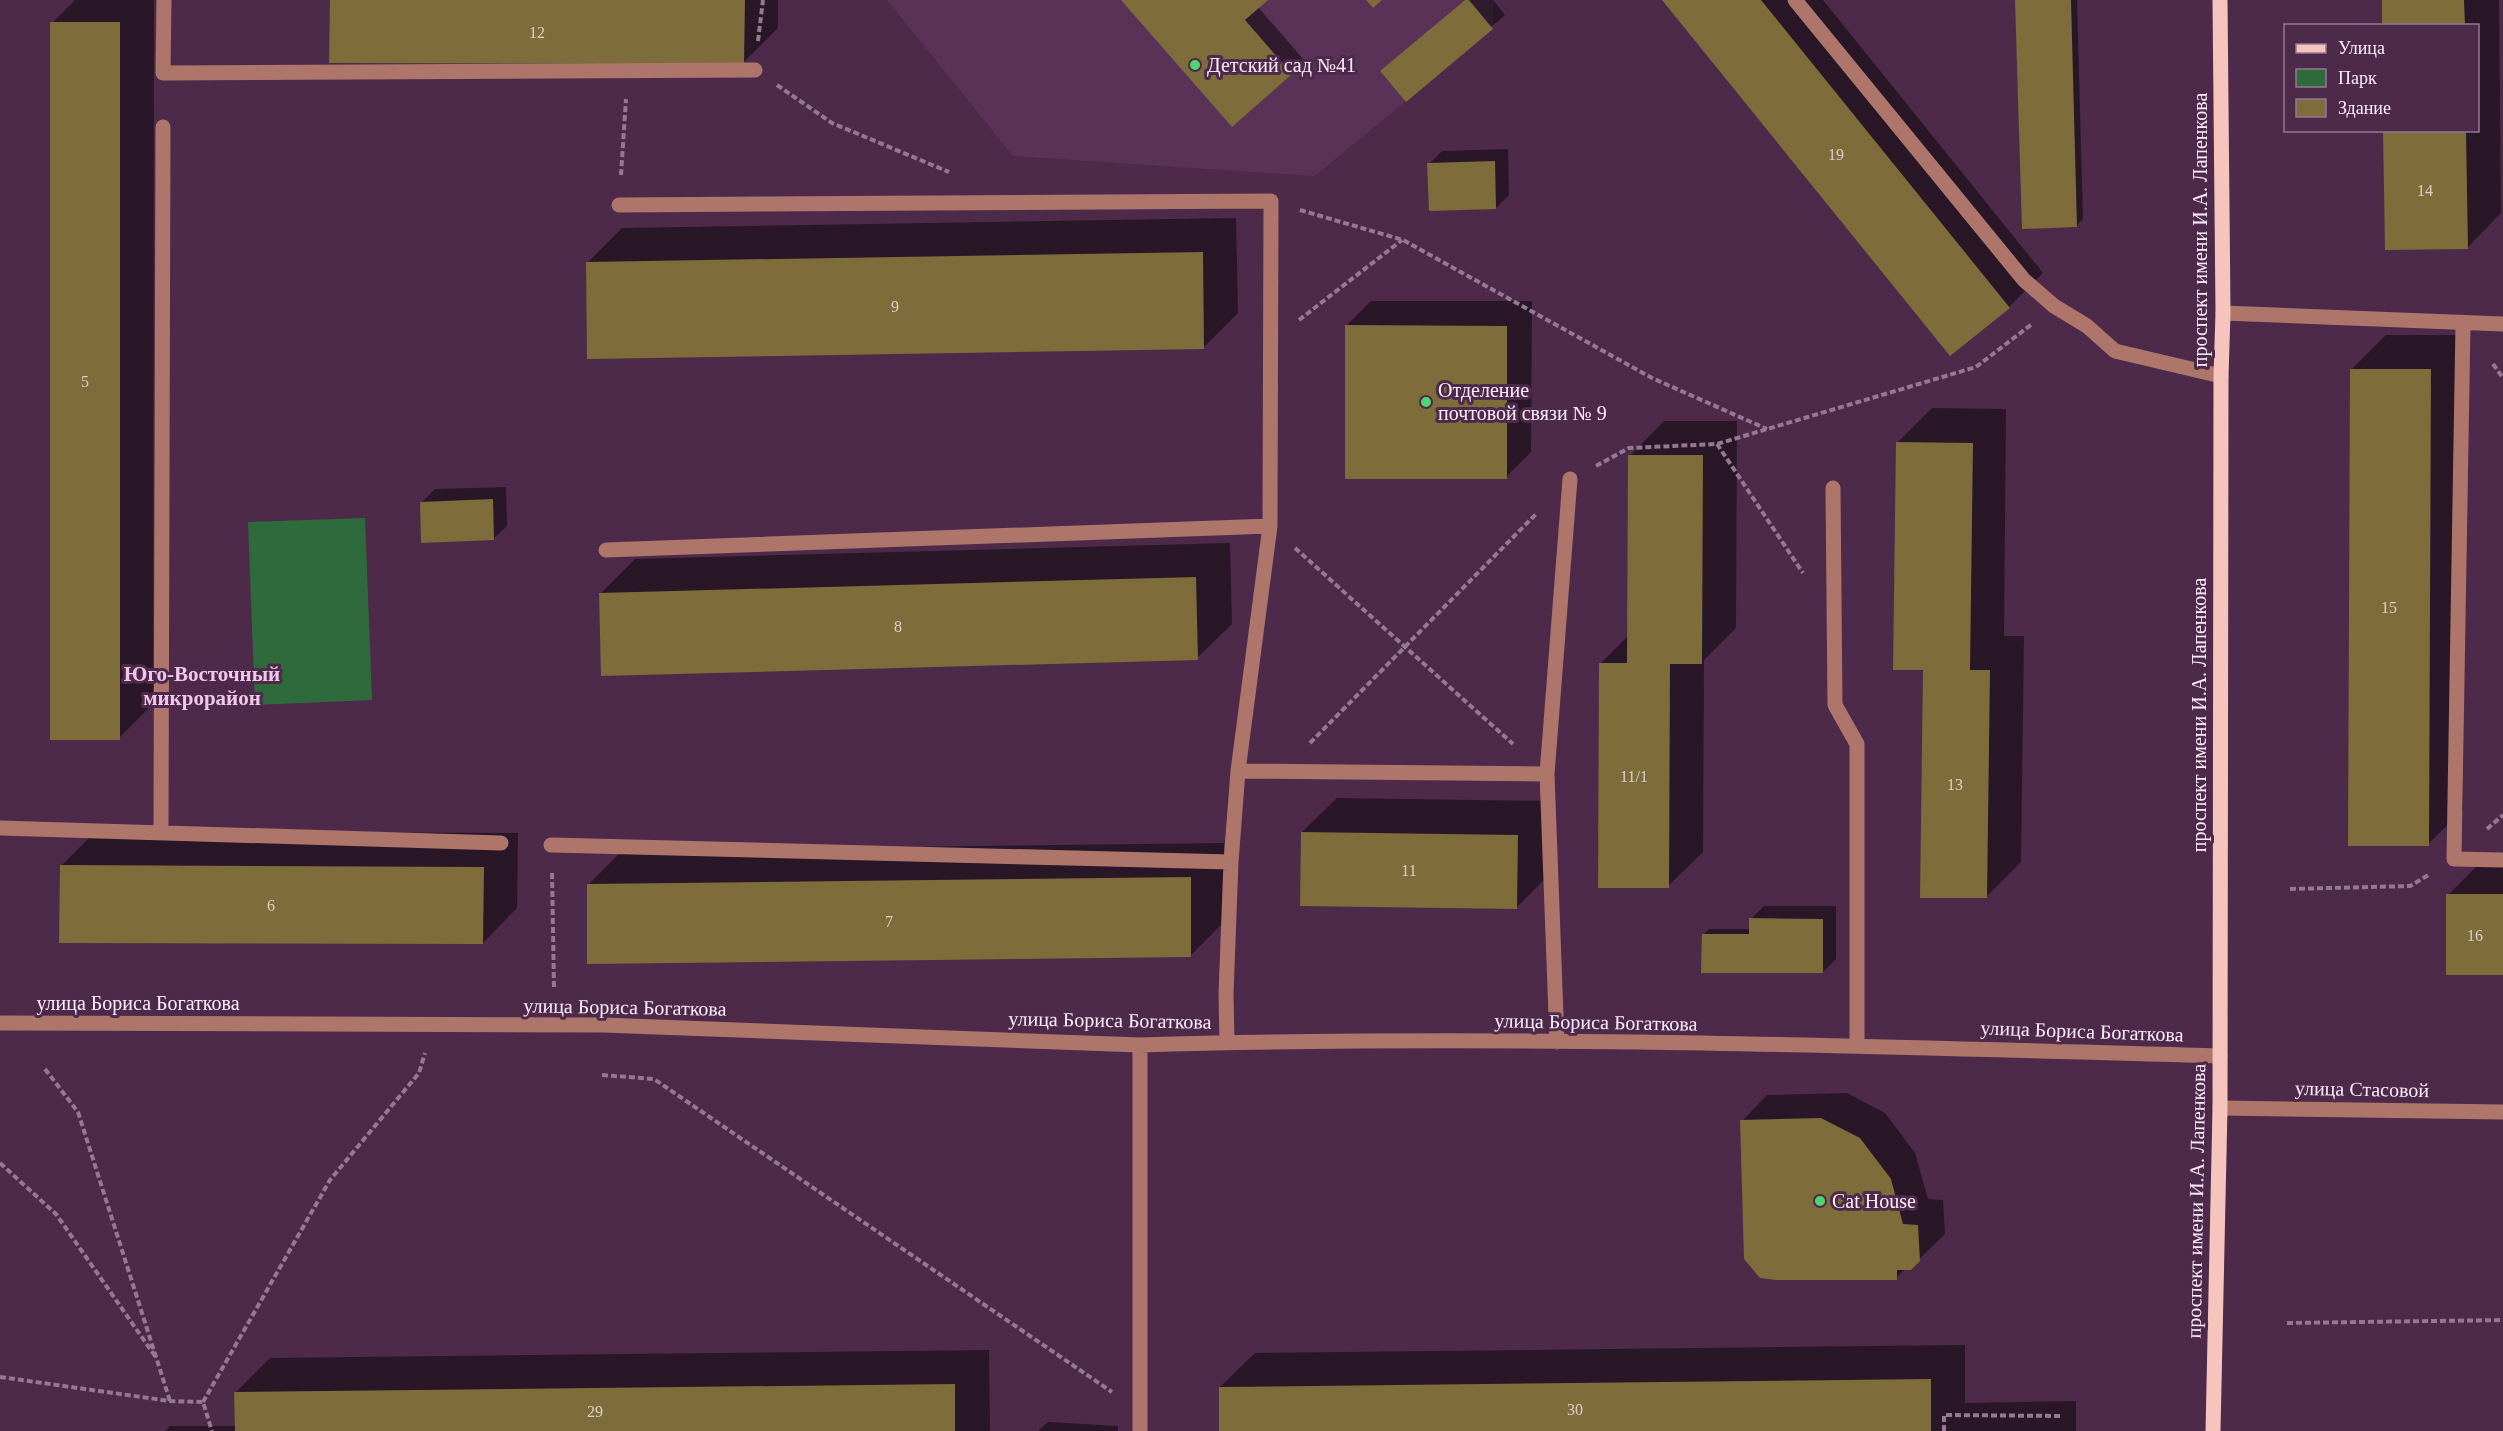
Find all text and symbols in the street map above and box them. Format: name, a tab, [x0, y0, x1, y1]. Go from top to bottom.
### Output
house number: 12	[529, 24, 545, 41]
legend	[2284, 24, 2479, 132]
text: Улица	[2338, 38, 2385, 58]
place label: Детский сад №41	[1207, 54, 1356, 77]
marker: Детский сад №41	[1188, 58, 1202, 72]
text: Парк	[2338, 68, 2377, 88]
street label: проспект имени И.А. Лапенкова	[2189, 93, 2212, 367]
text: Здание	[2338, 98, 2391, 118]
house number: 19	[1828, 146, 1844, 163]
house number: 14	[2417, 182, 2433, 199]
house number: 9	[891, 298, 899, 315]
house number: 5	[81, 373, 89, 390]
place label: Отделение почтовой связи № 9	[1438, 379, 1607, 424]
marker: Отделение почтовой связи № 9	[1419, 395, 1433, 409]
street label: проспект имени И.А. Лапенкова	[2188, 578, 2211, 852]
house number: 15	[2381, 599, 2397, 616]
house number: 8	[894, 618, 902, 635]
district label: Юго-Восточный микрорайон	[124, 662, 280, 710]
house number: 11/1	[1620, 768, 1648, 785]
house number: 13	[1947, 776, 1963, 793]
house number: 11	[1401, 862, 1417, 879]
house number: 6	[267, 897, 275, 914]
house number: 7	[885, 913, 893, 930]
house number: 16	[2467, 927, 2483, 944]
street label: улица Бориса Богаткова	[36, 992, 240, 1015]
street label: улица Бориса Богаткова	[523, 994, 727, 1021]
street label: улица Бориса Богаткова	[1008, 1007, 1212, 1034]
street label: улица Бориса Богаткова	[1494, 1009, 1698, 1036]
street label: улица Бориса Богаткова	[1980, 1016, 2184, 1047]
street label: проспект имени И.А. Лапенкова	[2183, 1063, 2210, 1338]
street label: улица Стасовой	[2295, 1077, 2430, 1102]
place label: Cat House	[1832, 1190, 1916, 1212]
marker: Cat House	[1813, 1194, 1827, 1208]
house number: 30	[1567, 1401, 1583, 1418]
house number: 29	[587, 1403, 603, 1420]

